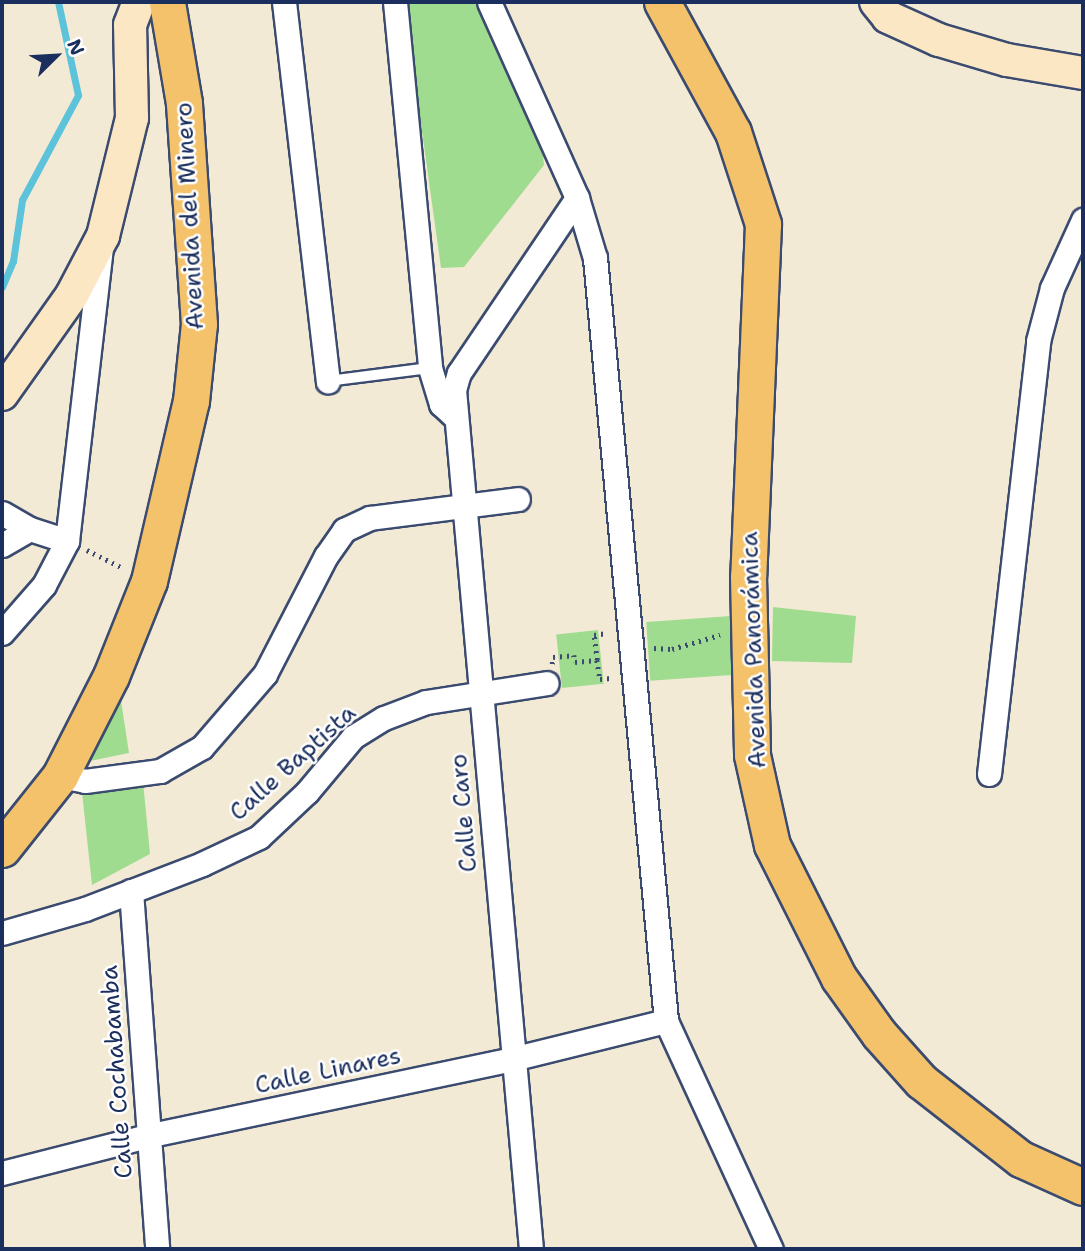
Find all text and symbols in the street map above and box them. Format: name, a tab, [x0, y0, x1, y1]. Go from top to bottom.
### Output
north arrow	[21, 21, 91, 91]
text: N	[61, 35, 90, 59]
street label: Avenida del Minero	[170, 102, 210, 330]
street label: Avenida Panorámica	[735, 531, 773, 769]
street label: Calle Baptista	[224, 699, 362, 827]
street label: Calle Caro	[444, 753, 484, 873]
street label: Calle Cochabamba	[95, 964, 139, 1180]
street label: Calle Linares	[252, 1041, 404, 1101]

